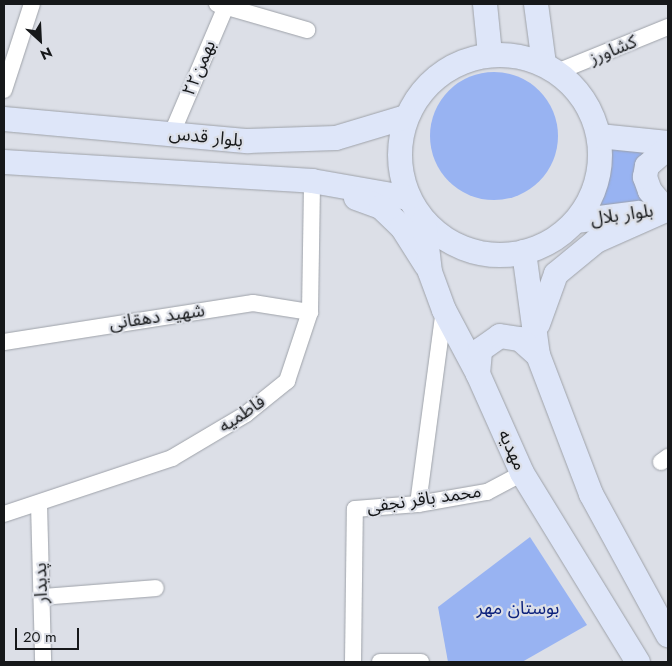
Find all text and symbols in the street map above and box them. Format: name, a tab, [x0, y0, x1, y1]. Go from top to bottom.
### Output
north arrow	[15, 15, 65, 65]
street label: کشاورز	[586, 31, 640, 69]
street label: ۲۲بهمن	[178, 37, 220, 99]
text: N	[37, 42, 56, 65]
street label: بلوار قدس	[168, 122, 244, 152]
street label: بلوار بلال	[589, 200, 655, 230]
street label: شهید دهقانی	[108, 300, 206, 334]
street label: فاطمیه	[215, 391, 269, 437]
street label: مهدیه	[493, 426, 531, 474]
street label: محمد باقر نجفی	[365, 480, 483, 518]
street label: پدیدار	[29, 562, 53, 604]
park label: بوستان مهر	[477, 597, 559, 619]
scale bar	[18, 618, 81, 650]
text: 20 m	[23, 626, 57, 648]

